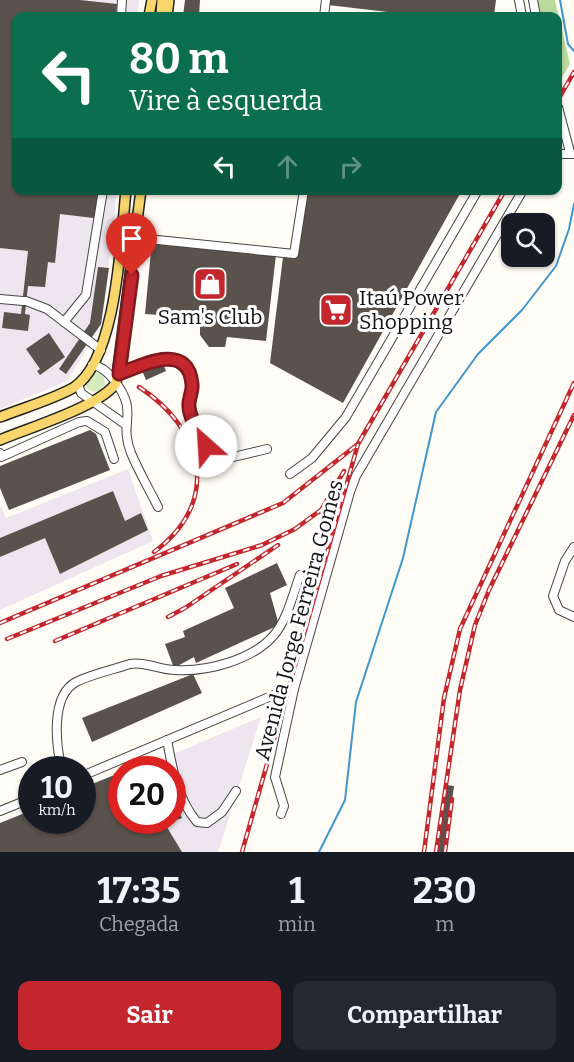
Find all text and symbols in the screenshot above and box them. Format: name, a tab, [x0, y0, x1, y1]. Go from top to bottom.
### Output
text: 80 m	[129, 34, 229, 84]
icon: left	[30, 36, 108, 114]
text: Vire à esquerda	[129, 85, 323, 117]
icon: left	[208, 150, 241, 183]
icon: ahead	[271, 150, 304, 183]
icon: right	[334, 150, 367, 183]
pin	[106, 213, 157, 275]
map controls	[501, 213, 555, 267]
button: search	[501, 213, 555, 267]
icon: arrive	[115, 222, 148, 255]
shop icon: Sam's Club	[192, 266, 228, 302]
place label: Itaú Power Shopping	[359, 285, 464, 335]
supermarket icon: Itaú Power Shopping	[318, 292, 354, 328]
place label: Sam's Club	[158, 304, 262, 330]
position arrow	[174, 414, 238, 478]
street label: Avenida Jorge Ferreira Gomes	[249, 477, 349, 763]
speed limit sign: 20	[108, 756, 186, 834]
text: 10	[41, 770, 73, 806]
text: km/h	[38, 801, 76, 819]
text: 17:35	[97, 869, 181, 913]
text: 1	[289, 869, 305, 913]
text: 230	[413, 869, 477, 913]
text: Chegada	[99, 912, 179, 936]
text: min	[278, 912, 316, 936]
text: m	[435, 912, 454, 936]
button: Sair	[18, 981, 281, 1050]
button: Compartilhar	[293, 981, 556, 1050]

